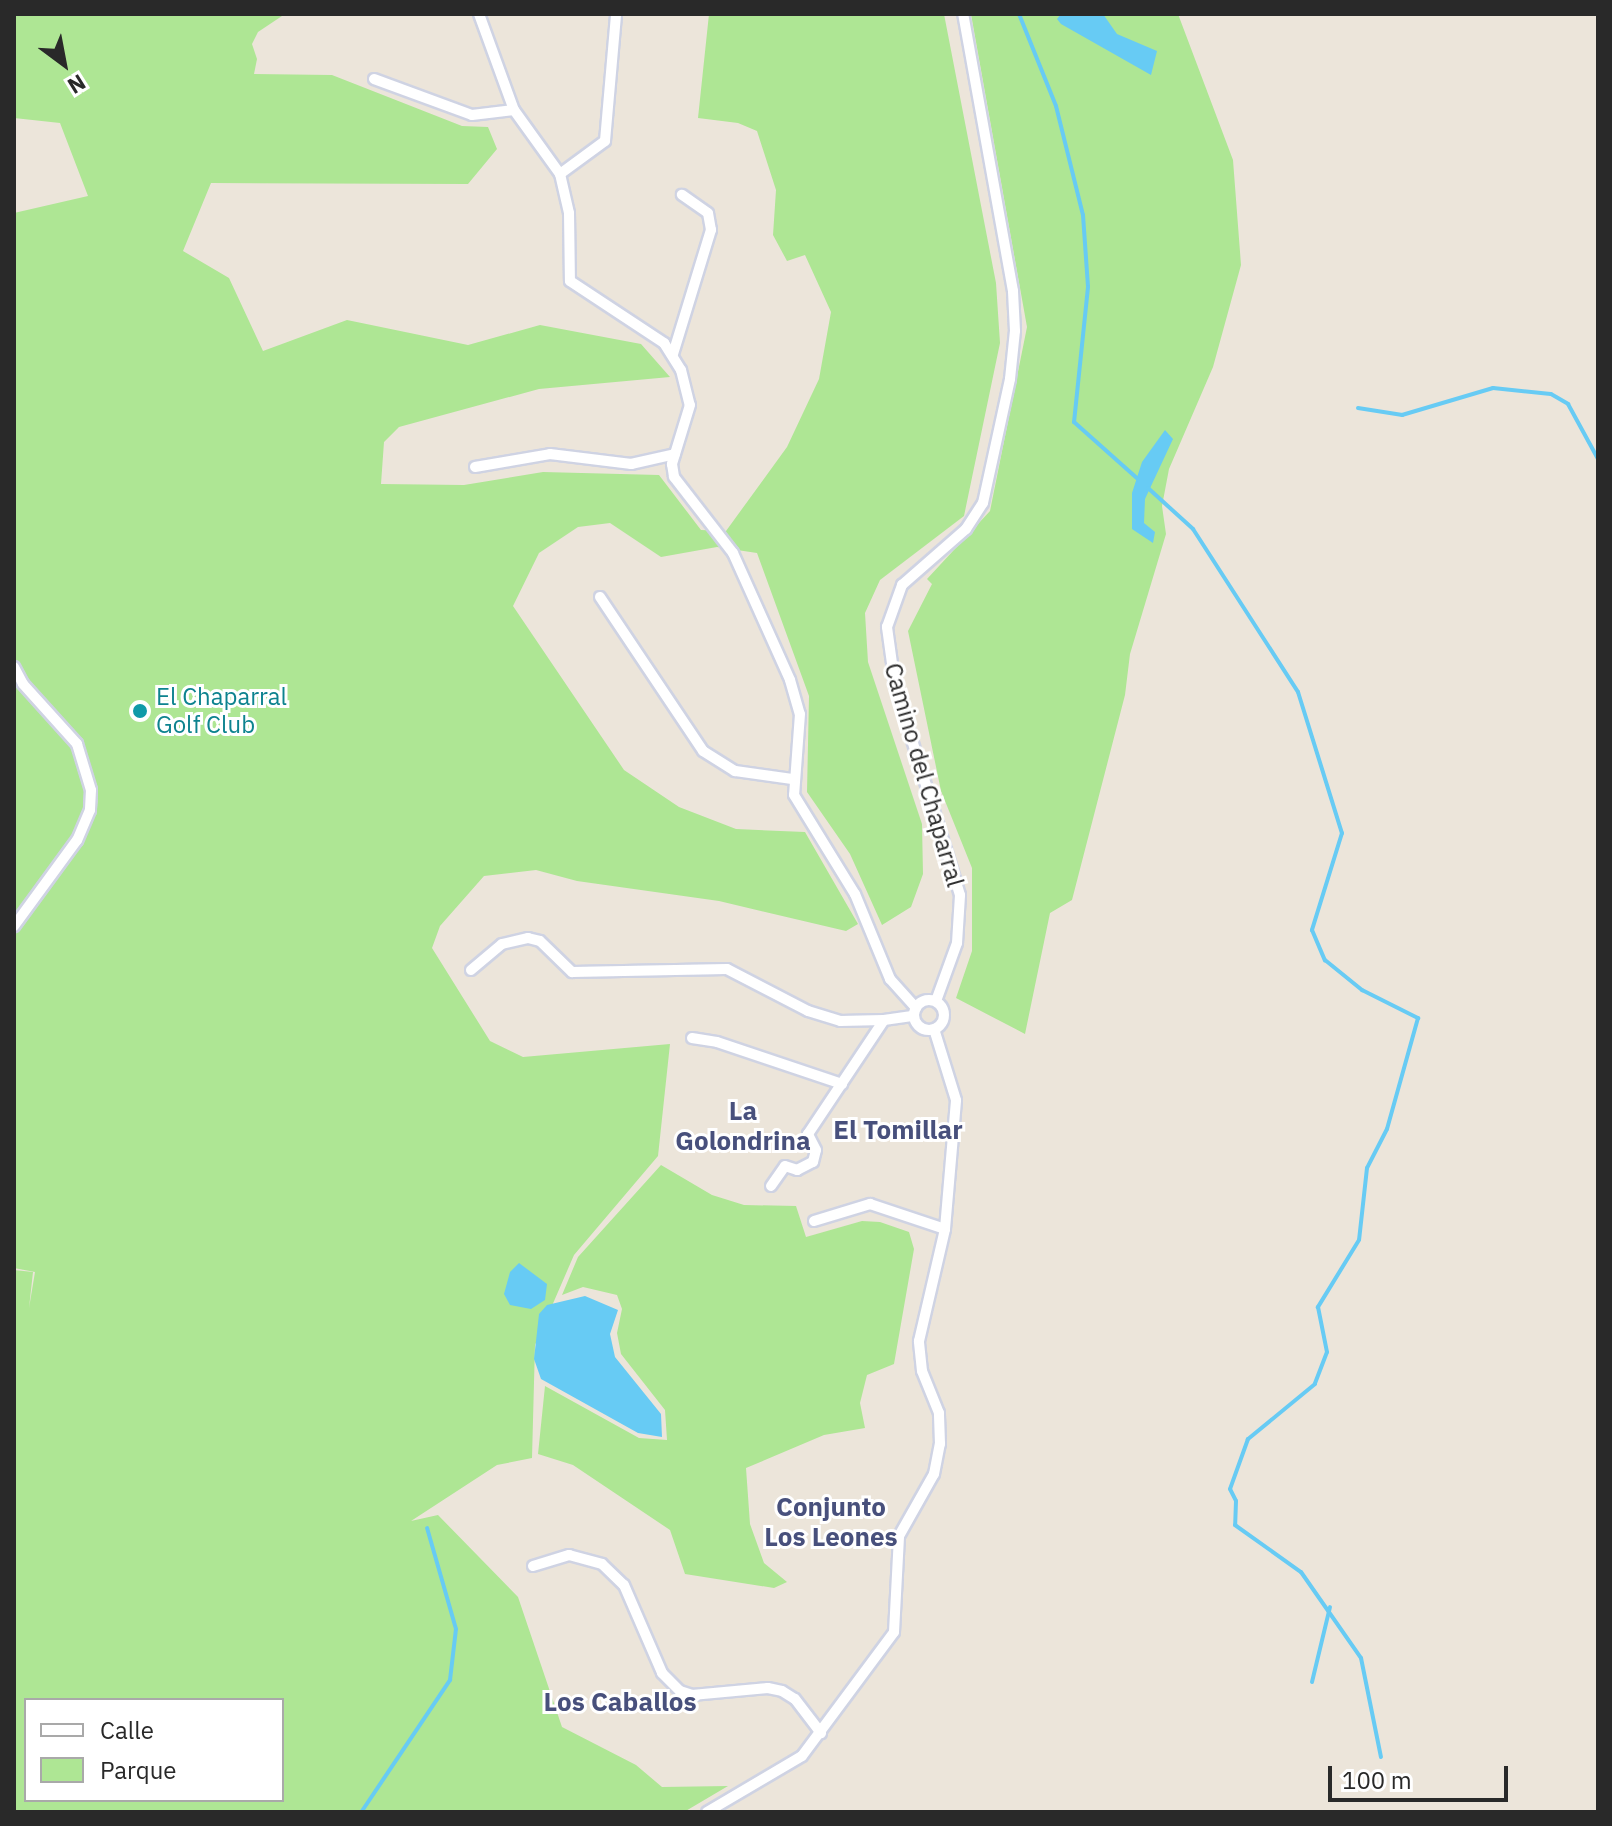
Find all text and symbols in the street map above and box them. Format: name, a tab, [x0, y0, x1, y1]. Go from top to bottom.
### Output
north arrow	[24, 24, 104, 104]
text: N	[63, 68, 91, 101]
street label: Camino del Chaparral	[878, 660, 970, 890]
place label: El Chaparral Golf Club	[156, 683, 287, 739]
marker: El Chaparral Golf Club	[131, 702, 149, 720]
district label: La Golondrina	[675, 1095, 811, 1156]
district label: El Tomillar	[833, 1114, 963, 1146]
district label: Conjunto Los Leones	[764, 1491, 898, 1552]
district label: Los Caballos	[543, 1686, 697, 1718]
legend	[24, 1698, 284, 1802]
text: Calle	[100, 1714, 154, 1746]
scale bar	[1332, 1750, 1512, 1800]
text: Parque	[100, 1754, 177, 1786]
text: 100 m	[1342, 1764, 1412, 1796]

